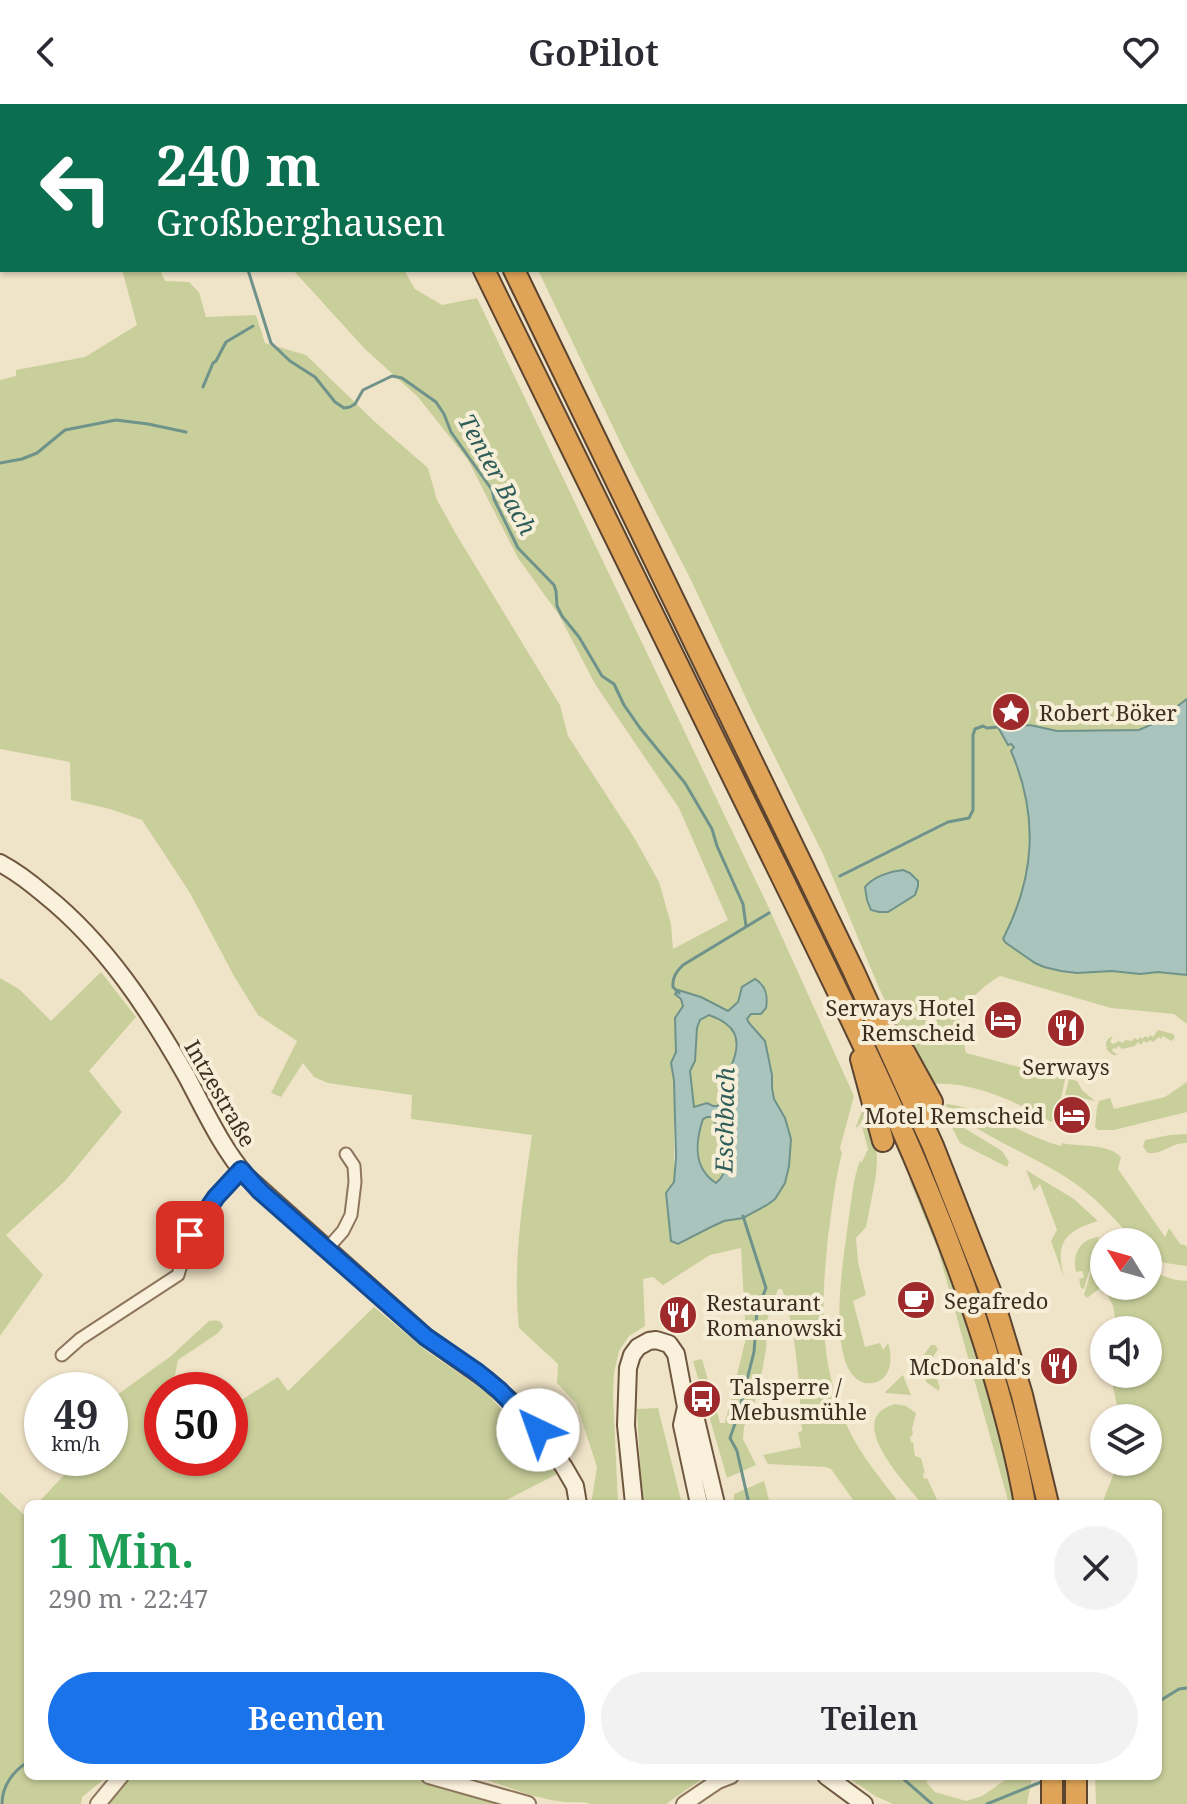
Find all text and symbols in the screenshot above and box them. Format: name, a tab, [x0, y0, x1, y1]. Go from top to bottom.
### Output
text: GoPilot	[528, 28, 659, 77]
icon: back	[24, 30, 68, 74]
icon: heart	[1119, 30, 1163, 74]
text: 240 m	[156, 126, 321, 202]
icon: left	[24, 136, 128, 240]
text: Großberghausen	[156, 198, 445, 247]
water label: Tenter Bach	[451, 407, 545, 541]
place icon: Robert Böker	[990, 691, 1032, 733]
place label: Robert Böker	[1039, 697, 1178, 727]
place label: Serways Hotel Remscheid	[825, 992, 975, 1047]
hotel icon: Serways Hotel Remscheid	[982, 999, 1024, 1041]
restaurant icon: Serways	[1045, 1007, 1087, 1049]
street label: Intzestraße	[178, 1034, 264, 1152]
place label: Serways	[1022, 1051, 1110, 1081]
water label: Eschbach	[707, 1067, 741, 1174]
hotel icon: Motel Remscheid	[1051, 1094, 1093, 1136]
place label: Motel Remscheid	[865, 1100, 1044, 1130]
pin	[156, 1201, 224, 1269]
icon: arrive	[168, 1213, 212, 1257]
north arrow	[1090, 1228, 1162, 1300]
map controls	[1090, 1228, 1162, 1476]
cafe icon: Segafredo	[895, 1279, 937, 1321]
place label: Segafredo	[944, 1285, 1048, 1315]
place label: Restaurant Romanowski	[706, 1287, 842, 1342]
restaurant icon: Restaurant Romanowski	[657, 1294, 699, 1336]
button: sound	[1090, 1316, 1162, 1388]
restaurant icon: McDonald's	[1038, 1345, 1080, 1387]
place label: McDonald's	[909, 1351, 1031, 1381]
place label: Talsperre / Mebusmühle	[730, 1371, 867, 1426]
speed limit sign: 50	[144, 1372, 248, 1476]
bus stop icon: Talsperre / Mebusmühle	[681, 1378, 723, 1420]
text: 49	[53, 1386, 99, 1441]
position arrow	[496, 1388, 580, 1472]
button: layers	[1090, 1404, 1162, 1476]
text: km/h	[51, 1430, 101, 1457]
text: 1 Min.	[48, 1517, 194, 1582]
button: close	[1054, 1526, 1138, 1610]
text: 290 m · 22:47	[48, 1580, 209, 1616]
button: Beenden	[48, 1672, 585, 1764]
button: Teilen	[601, 1672, 1138, 1764]

